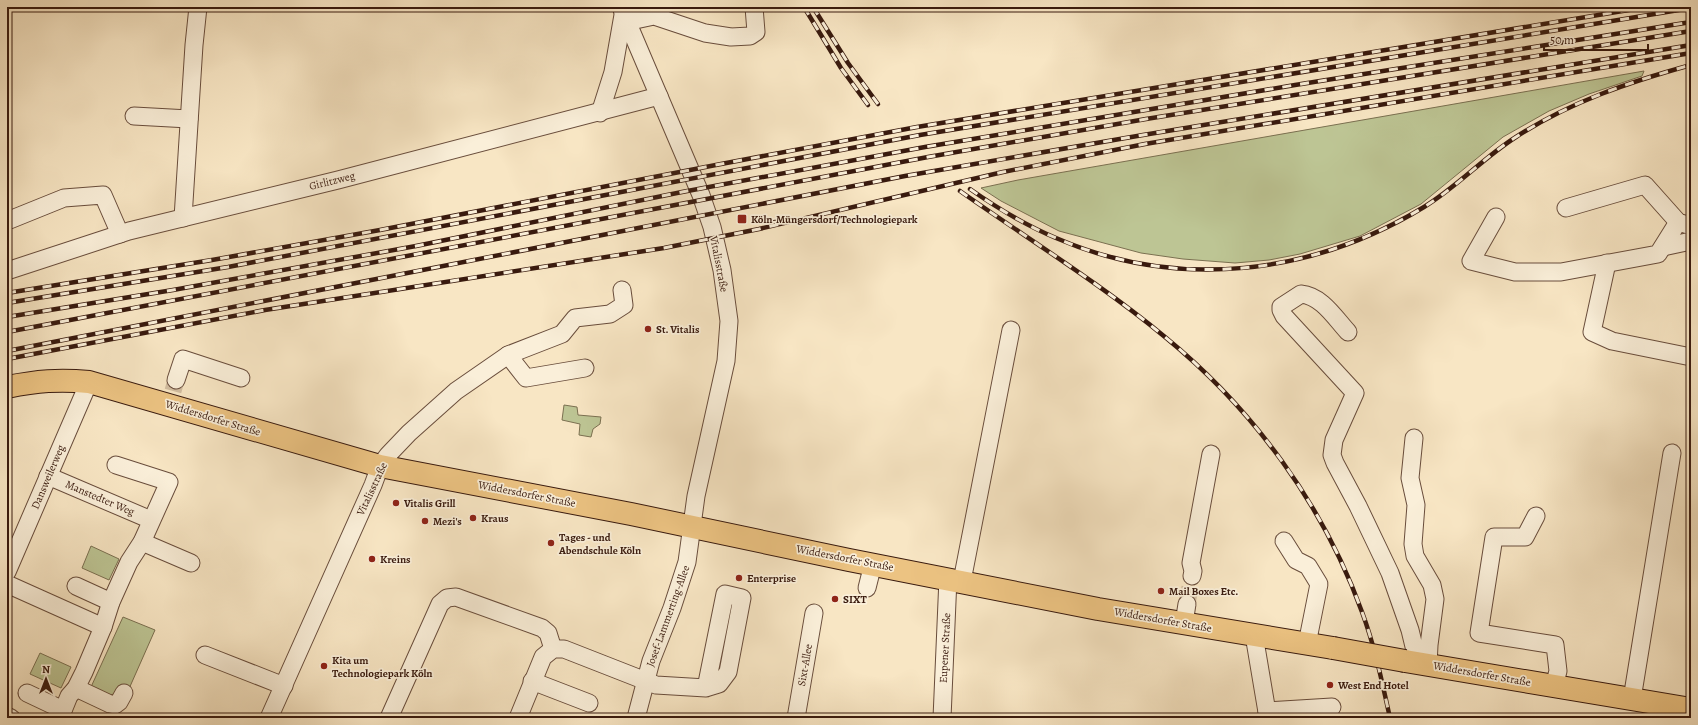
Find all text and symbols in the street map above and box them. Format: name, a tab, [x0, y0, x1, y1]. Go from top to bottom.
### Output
scale bar	[1544, 26, 1648, 52]
text: 50 m	[1550, 32, 1574, 48]
street label: Girlitzweg	[307, 168, 357, 194]
place label: Köln-Müngersdorf/Technologiepark	[751, 212, 918, 227]
marker: Köln-Müngersdorf/Technologiepark	[736, 213, 748, 225]
street label: Vitalisstraße	[706, 234, 732, 293]
place label: St. Vitalis	[656, 322, 700, 337]
marker: St. Vitalis	[643, 324, 653, 334]
street label: Widdersdorfer Straße	[163, 396, 262, 440]
street label: Dansweilerweg	[28, 442, 69, 512]
street label: Vitalisstraße	[353, 460, 391, 519]
street label: Manstedter Weg	[63, 477, 137, 520]
street label: Widdersdorfer Straße	[476, 477, 577, 511]
place label: Vitalis Grill	[403, 496, 456, 511]
marker: Vitalis Grill	[391, 498, 401, 508]
place label: Kraus	[481, 511, 509, 526]
marker: Kraus	[468, 513, 478, 523]
place label: Mezi's	[433, 514, 462, 529]
marker: Mezi's	[420, 516, 430, 526]
place label: Tages - und Abendschule Köln	[558, 530, 641, 558]
marker: Tages - und Abendschule Köln	[546, 538, 556, 548]
street label: Widdersdorfer Straße	[794, 541, 895, 575]
place label: Kreins	[380, 552, 411, 567]
marker: Kreins	[367, 554, 377, 564]
street label: Josef-Lammerting-Allee	[643, 563, 693, 669]
place label: Enterprise	[747, 571, 796, 586]
marker: Enterprise	[734, 573, 744, 583]
place label: Mail Boxes Etc.	[1169, 584, 1238, 599]
marker: Mail Boxes Etc.	[1156, 586, 1166, 596]
place label: SIXT	[843, 592, 867, 607]
marker: SIXT	[830, 594, 840, 604]
street label: Widdersdorfer Straße	[1112, 604, 1213, 636]
street label: Eupener Straße	[936, 612, 954, 684]
street label: Sixt-Allee	[794, 643, 816, 687]
place label: Kita um Technologiepark Köln	[332, 653, 433, 681]
street label: Widdersdorfer Straße	[1431, 658, 1532, 690]
north arrow	[26, 659, 66, 699]
marker: Kita um Technologiepark Köln	[319, 661, 329, 671]
text: N	[42, 662, 50, 677]
place label: West End Hotel	[1337, 678, 1409, 693]
marker: West End Hotel	[1325, 680, 1335, 690]

